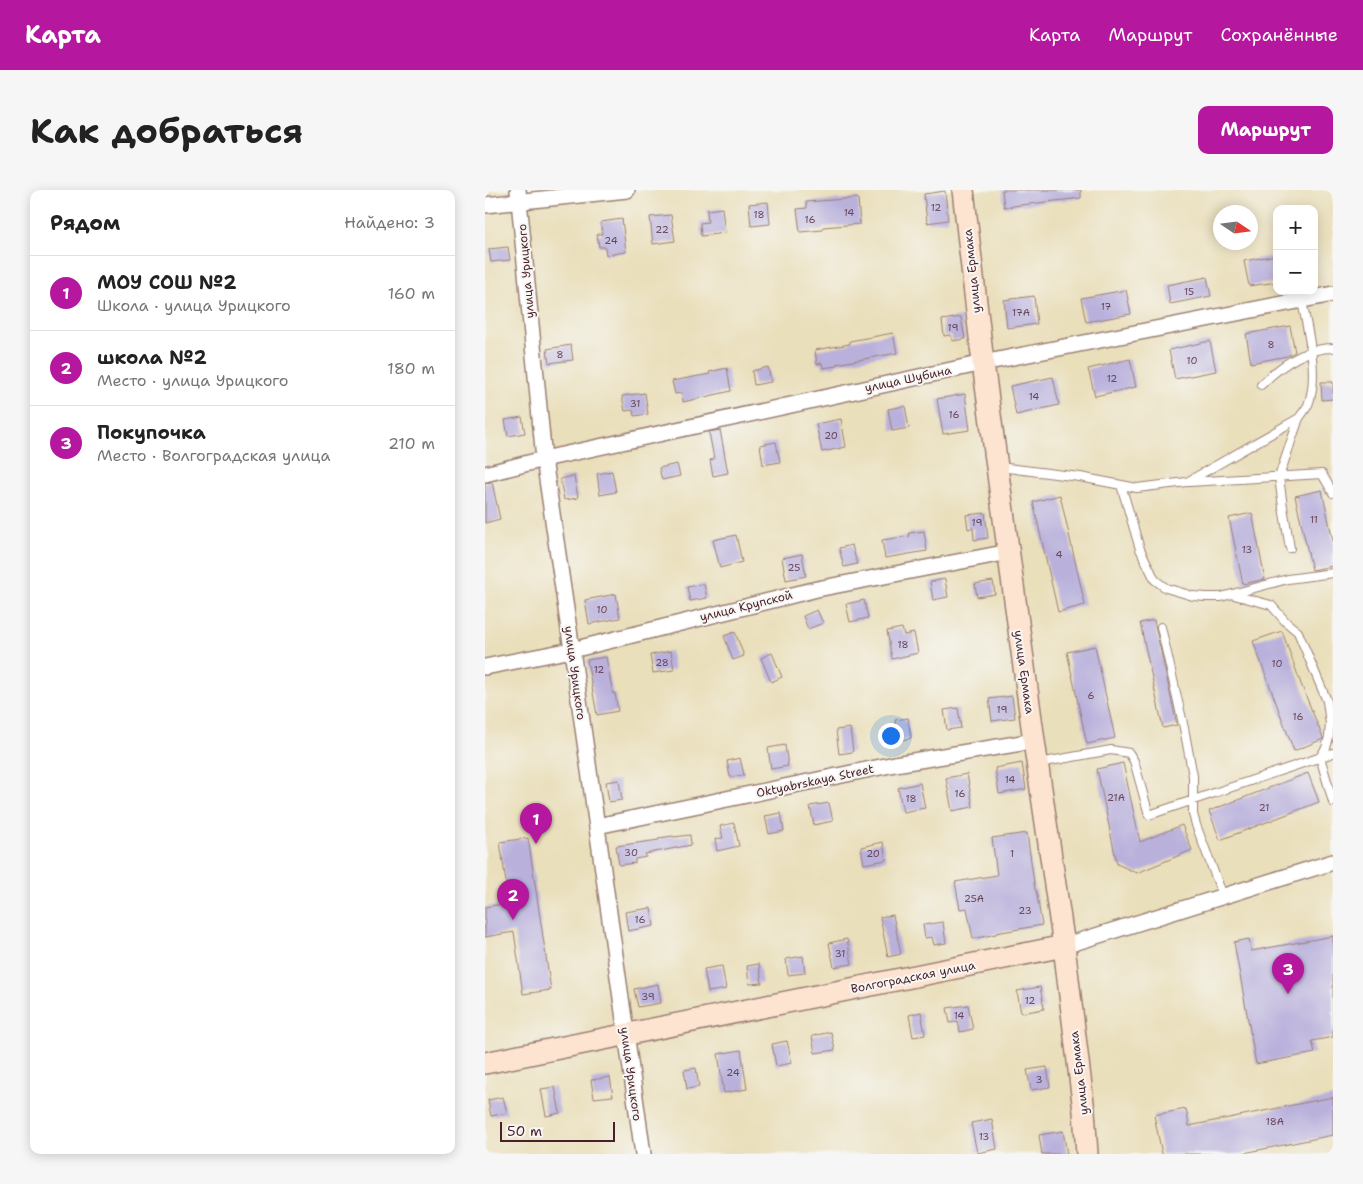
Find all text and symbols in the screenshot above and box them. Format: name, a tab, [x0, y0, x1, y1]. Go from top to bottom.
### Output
text: Карта	[25, 19, 101, 51]
text: Карта	[1029, 23, 1080, 47]
text: Маршрут	[1108, 23, 1192, 47]
text: Сохранённые	[1220, 23, 1338, 47]
button: Маршрут	[1198, 106, 1333, 154]
text: Как добраться	[30, 107, 303, 154]
house number: 12	[931, 201, 941, 214]
north arrow	[1213, 205, 1258, 250]
map controls	[1273, 205, 1318, 295]
button: +	[1273, 205, 1318, 250]
house number: 14	[844, 206, 854, 219]
house number: 18	[753, 208, 765, 221]
text: Рядом	[50, 209, 120, 237]
text: Найдено: 3	[344, 212, 435, 233]
house number: 16	[805, 213, 815, 226]
street label: улица Урицкого	[514, 223, 538, 319]
house number: 22	[655, 223, 669, 236]
street label: улица Ермака	[960, 228, 984, 314]
house number: 24	[604, 234, 618, 247]
button: −	[1273, 250, 1318, 295]
text: МОУ СОШ №2	[97, 270, 237, 295]
text: 1	[62, 283, 70, 304]
text: 160 m	[388, 283, 435, 304]
house number: 15	[1184, 285, 1194, 298]
text: Школа · улица Урицкого	[97, 295, 291, 316]
house number: 17	[1101, 300, 1111, 313]
house number: 17А	[1012, 306, 1030, 319]
house number: 19	[948, 321, 958, 334]
house number: 8	[1268, 338, 1275, 351]
text: школа №2	[97, 345, 207, 370]
house number: 8	[557, 348, 564, 361]
house number: 10	[1187, 354, 1197, 367]
text: 2	[60, 358, 72, 379]
text: 180 m	[387, 358, 435, 379]
street label: улица Шубина	[863, 362, 953, 396]
text: Место · улица Урицкого	[97, 370, 288, 391]
house number: 12	[1107, 372, 1117, 385]
house number: 14	[1029, 390, 1039, 403]
house number: 31	[630, 397, 640, 410]
house number: 16	[949, 408, 959, 421]
text: Покупочка	[97, 420, 206, 445]
house number: 20	[824, 429, 838, 442]
text: 3	[60, 433, 72, 454]
text: 210 m	[388, 433, 435, 454]
text: Место · Волгоградская улица	[97, 445, 330, 466]
house number: 11	[1310, 513, 1318, 526]
house number: 19	[972, 516, 982, 529]
house number: 13	[1242, 543, 1252, 556]
house number: 4	[1056, 548, 1063, 561]
house number: 25	[788, 561, 800, 574]
street label: улица Крупской	[698, 587, 794, 625]
house number: 10	[597, 603, 607, 616]
street label: улица Урицкого	[560, 625, 590, 721]
street label: улица Ермака	[1010, 629, 1038, 716]
house number: 18	[897, 638, 909, 651]
house number: 28	[655, 656, 669, 669]
house number: 10	[1272, 657, 1282, 670]
house number: 12	[594, 663, 604, 676]
house number: 6	[1088, 689, 1095, 702]
house number: 19	[997, 703, 1007, 716]
house number: 16	[1293, 710, 1303, 723]
your location	[878, 723, 904, 749]
street label: Oktyabrskaya Street	[755, 761, 875, 801]
house number: 14	[1005, 773, 1015, 786]
house number: 16	[955, 787, 965, 800]
house number: 21А	[1107, 791, 1125, 804]
house number: 18	[905, 792, 917, 805]
house number: 21	[1259, 801, 1269, 814]
pin: 1	[520, 803, 552, 844]
house number: 30	[624, 846, 638, 859]
house number: 20	[866, 847, 880, 860]
house number: 1	[1010, 847, 1014, 860]
pin: 2	[497, 879, 529, 920]
house number: 25А	[964, 892, 984, 905]
house number: 23	[1018, 904, 1032, 917]
house number: 16	[635, 913, 645, 926]
house number: 31	[835, 947, 845, 960]
pin: 3	[1272, 953, 1304, 994]
street label: Волгоградская улица	[849, 957, 977, 997]
house number: 39	[641, 990, 655, 1003]
house number: 12	[1025, 994, 1035, 1007]
house number: 14	[954, 1009, 964, 1022]
street label: улица Урицкого	[616, 1026, 646, 1122]
street label: улица Ермака	[1066, 1029, 1092, 1116]
house number: 24	[726, 1066, 740, 1079]
house number: 3	[1036, 1073, 1043, 1086]
house number: 18А	[1266, 1115, 1284, 1128]
scale bar	[500, 1119, 615, 1142]
text: 50 m	[507, 1122, 542, 1140]
house number: 13	[979, 1130, 989, 1143]

